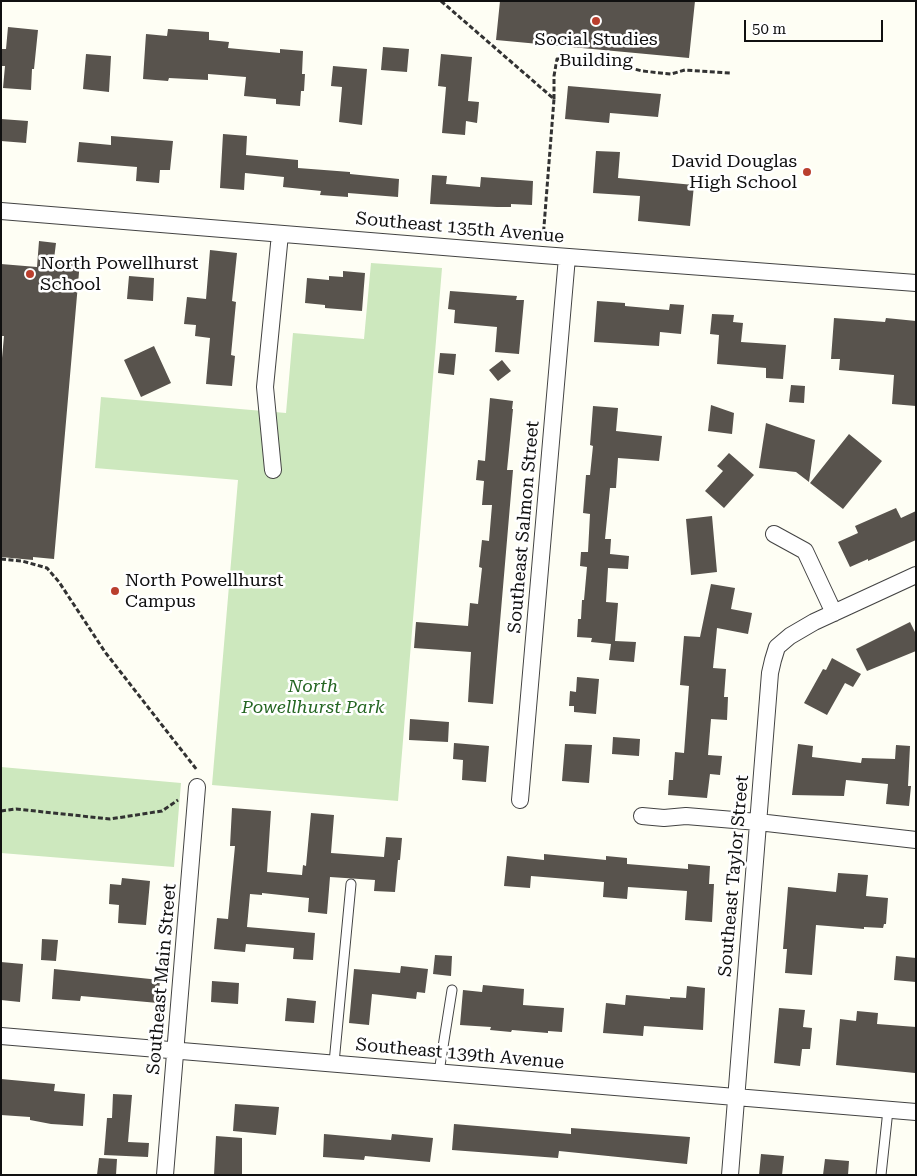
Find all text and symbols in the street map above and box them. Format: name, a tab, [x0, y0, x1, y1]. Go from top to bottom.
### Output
scale bar	[747, 10, 886, 42]
marker: Social Studies Building	[590, 15, 602, 27]
text: 50 m	[752, 20, 786, 38]
place label: Social Studies Building	[535, 29, 657, 72]
place label: David Douglas High School	[671, 151, 797, 193]
marker: David Douglas High School	[801, 166, 813, 178]
street label: Southeast 135th Avenue	[355, 208, 565, 248]
place label: North Powellhurst School	[40, 253, 198, 296]
marker: North Powellhurst School	[24, 268, 36, 280]
street label: Southeast Salmon Street	[504, 420, 544, 634]
place label: North Powellhurst Campus	[125, 570, 283, 612]
marker: North Powellhurst Campus	[109, 585, 121, 597]
park label: North Powellhurst Park	[241, 676, 385, 719]
street label: Southeast Taylor Street	[714, 774, 754, 978]
street label: Southeast Main Street	[143, 883, 181, 1075]
street label: Southeast 139th Avenue	[355, 1034, 565, 1074]

